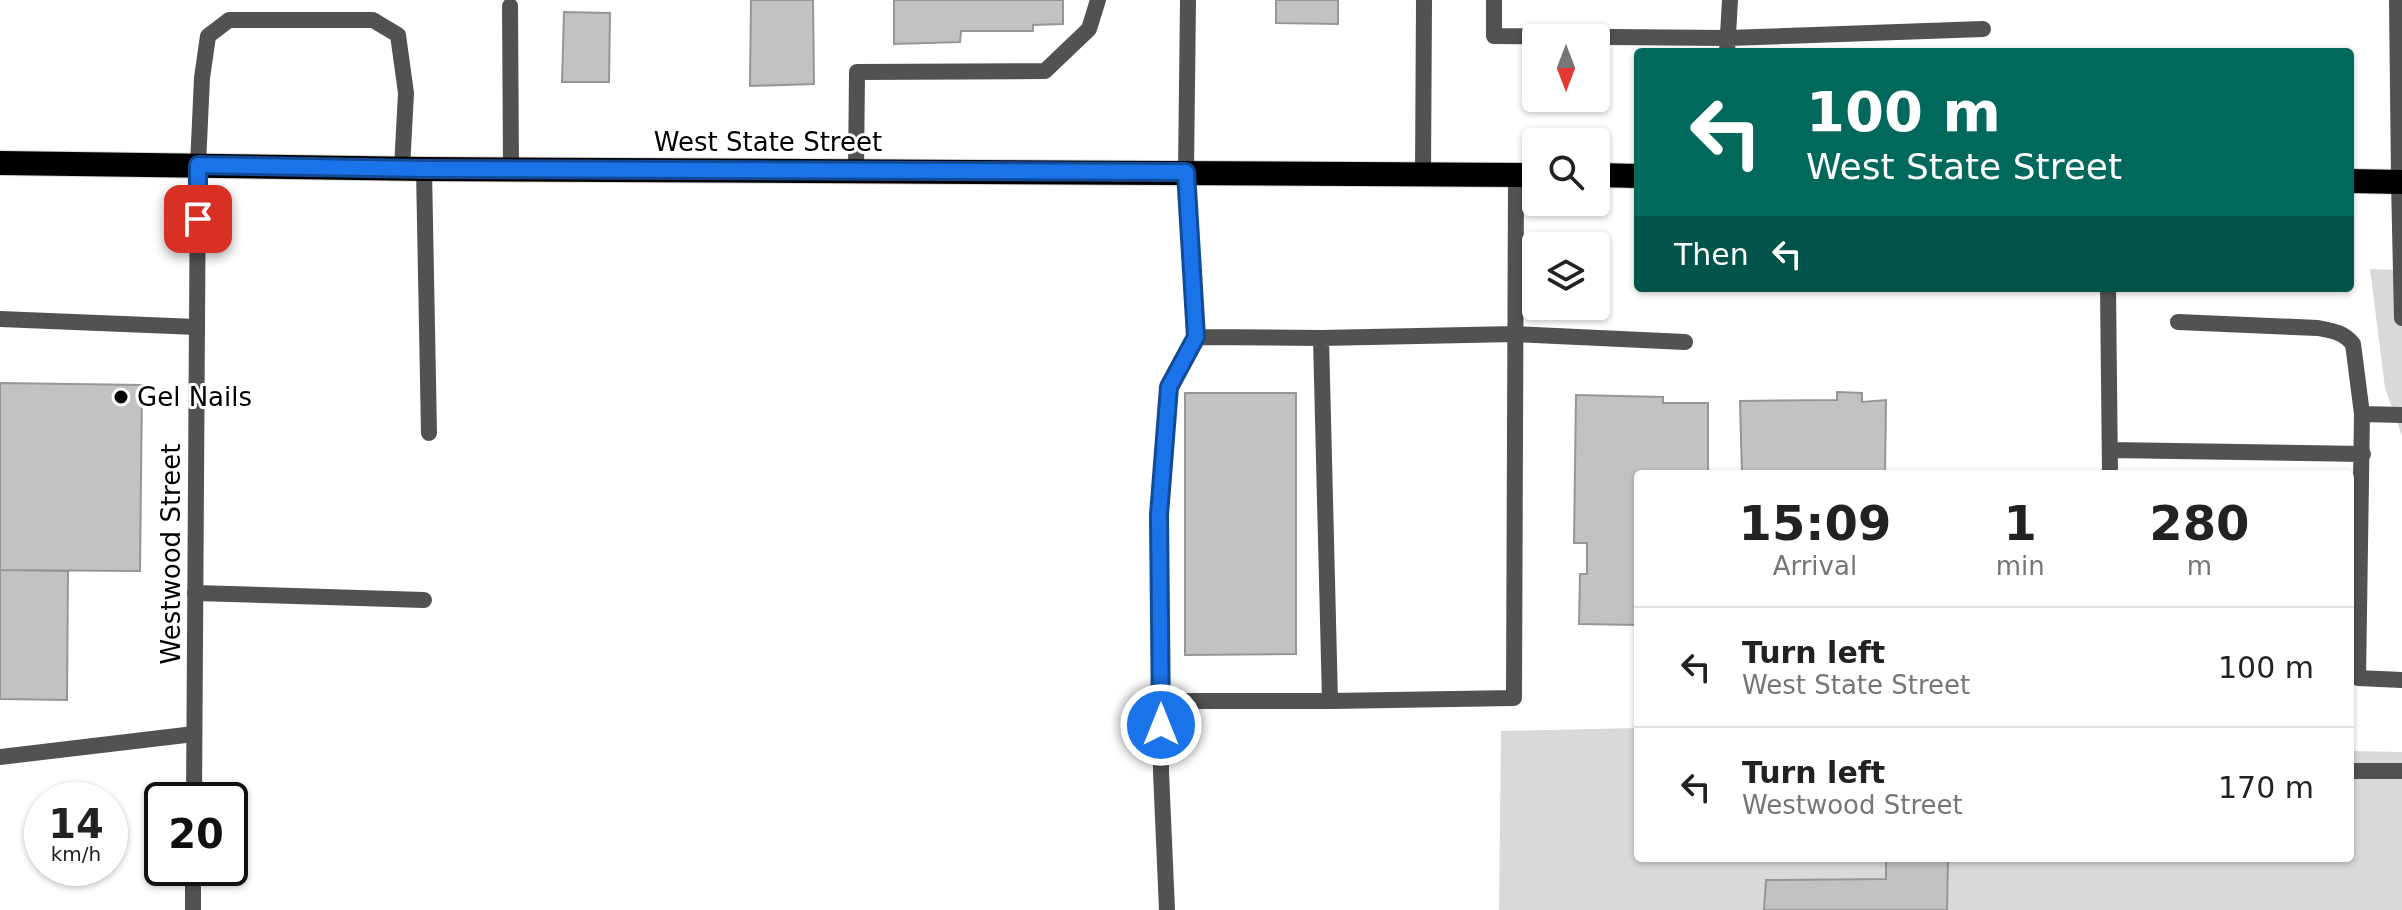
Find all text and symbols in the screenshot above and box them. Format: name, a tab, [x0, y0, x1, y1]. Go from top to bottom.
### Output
north arrow	[1522, 24, 1610, 112]
map controls	[1522, 24, 1610, 320]
text: 100 m	[1806, 79, 2001, 144]
icon: left	[1674, 80, 1778, 184]
street label: West State Street	[654, 127, 882, 157]
button: search	[1522, 128, 1610, 216]
text: West State Street	[1806, 146, 2122, 187]
pin	[164, 185, 232, 253]
icon: arrive	[176, 197, 220, 241]
button: layers	[1522, 232, 1610, 320]
icon: left	[1765, 232, 1809, 276]
text: Then	[1674, 237, 1749, 272]
place label: Gel Nails	[137, 382, 252, 412]
marker: Gel Nails	[112, 388, 130, 406]
street label: Westwood Street	[156, 444, 186, 664]
text: 15:09	[1738, 495, 1891, 551]
text: 1	[2004, 495, 2037, 551]
text: 280	[2149, 495, 2249, 551]
text: Arrival	[1773, 551, 1857, 581]
text: min	[1996, 551, 2045, 581]
text: m	[2187, 551, 2212, 581]
text: Turn left	[1742, 635, 1885, 670]
icon: left	[1674, 645, 1718, 689]
text: 100 m	[2218, 650, 2314, 685]
text: West State Street	[1742, 670, 1970, 700]
position arrow	[1119, 683, 1203, 767]
text: Turn left	[1742, 755, 1885, 790]
icon: left	[1674, 765, 1718, 809]
text: 170 m	[2218, 770, 2314, 805]
speed limit sign: 20	[144, 782, 248, 886]
text: Westwood Street	[1742, 790, 1963, 820]
text: 14	[48, 801, 104, 847]
text: km/h	[51, 842, 101, 866]

